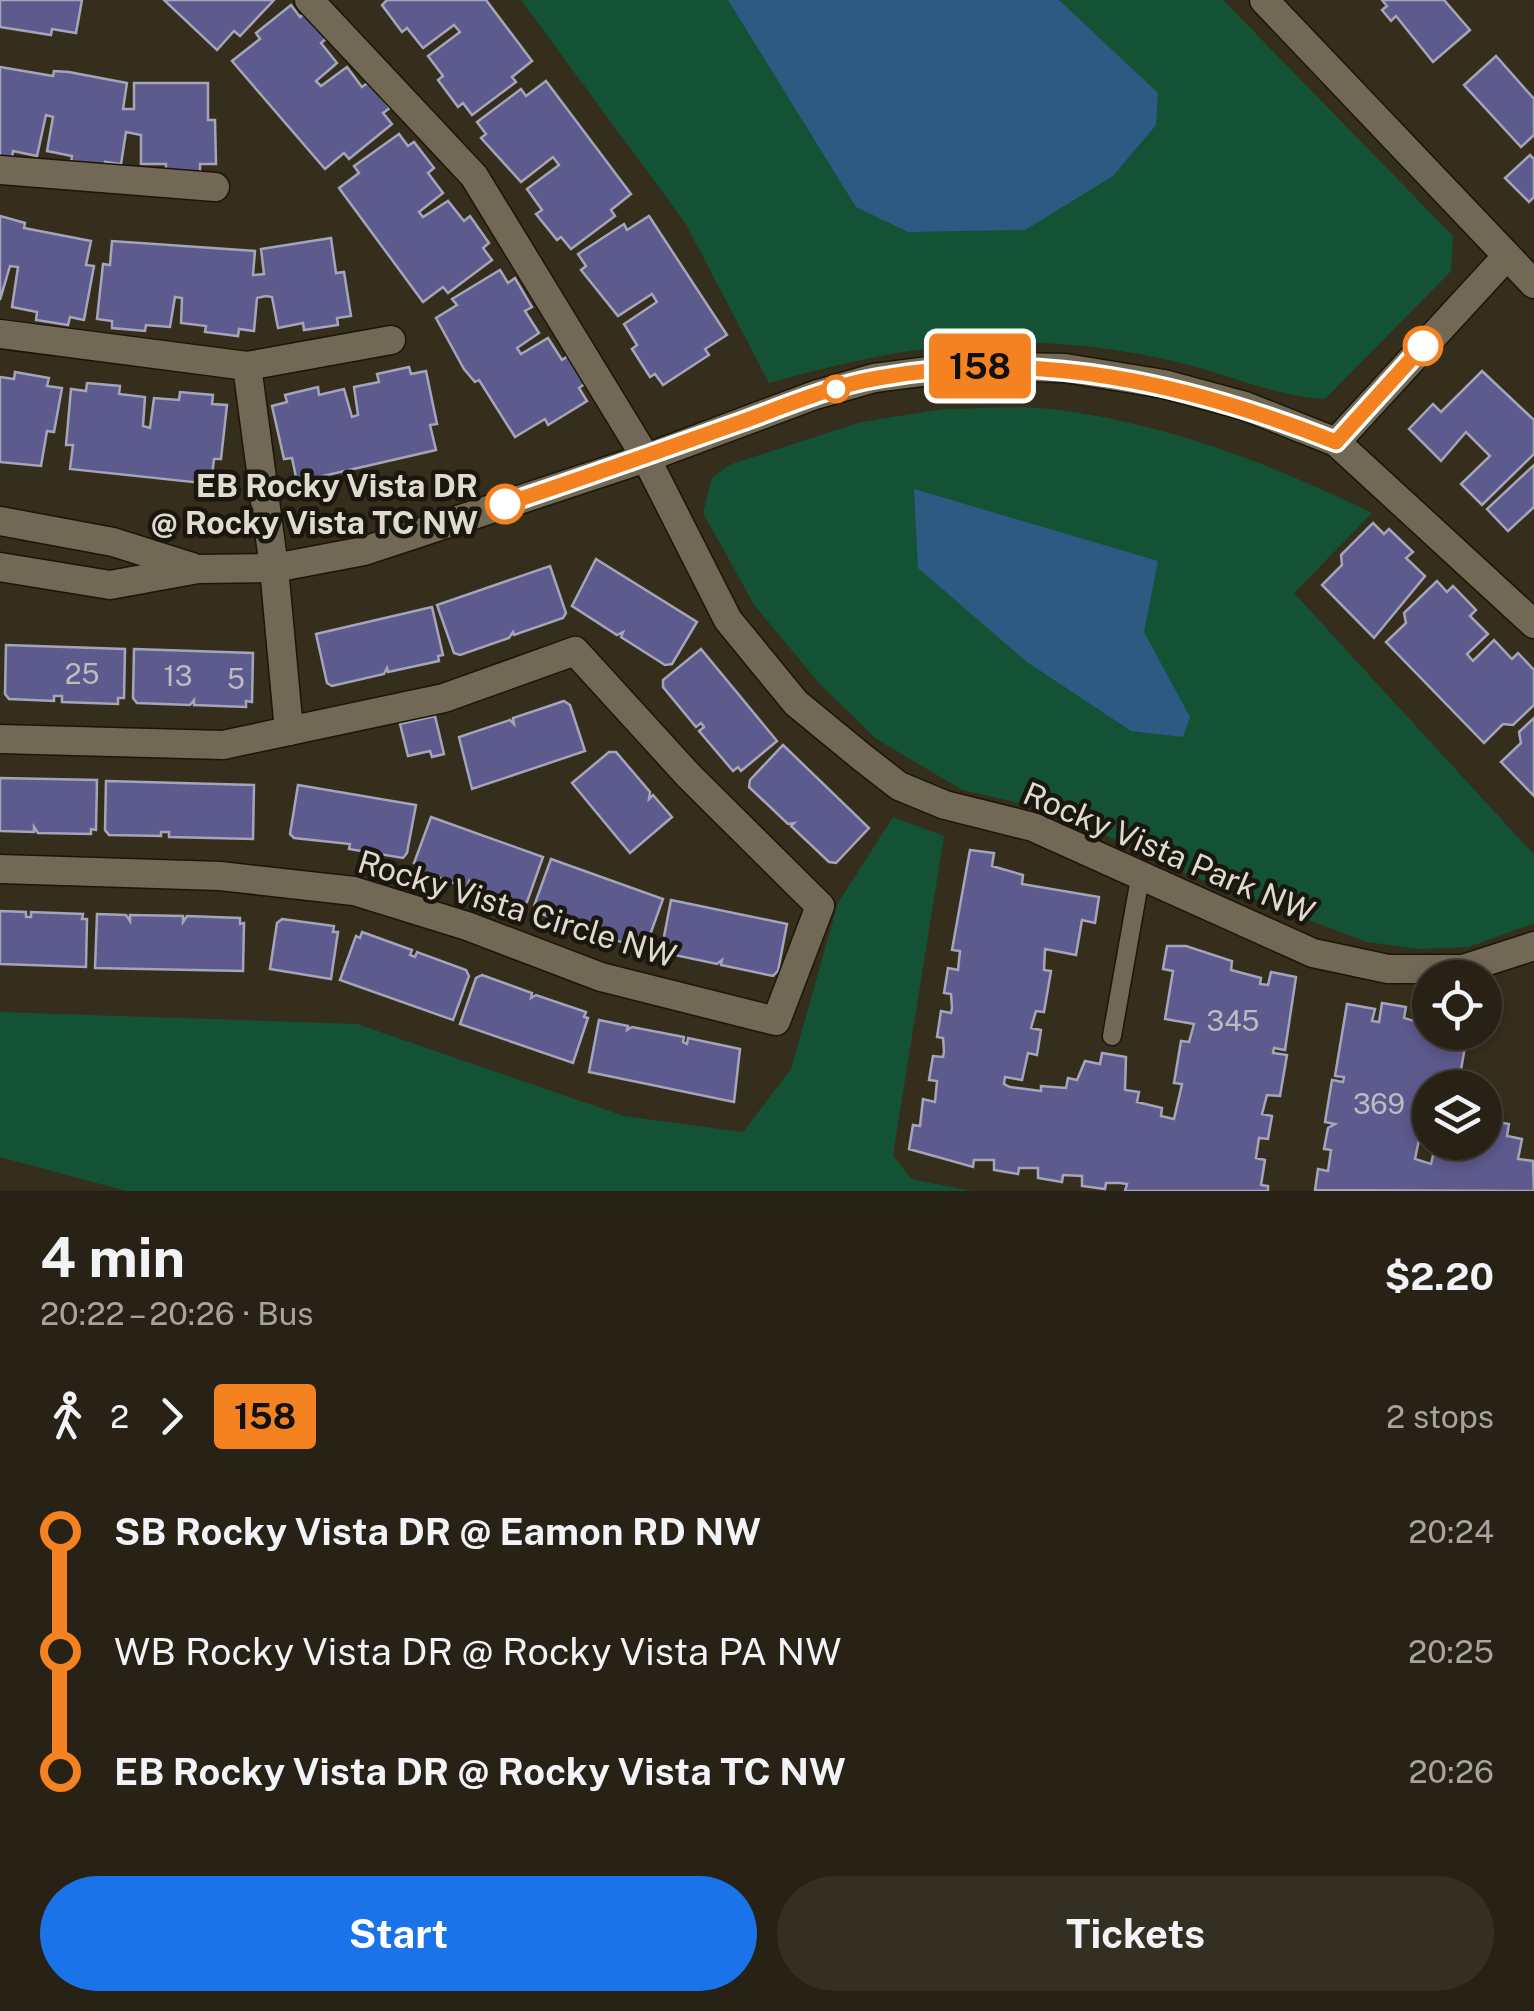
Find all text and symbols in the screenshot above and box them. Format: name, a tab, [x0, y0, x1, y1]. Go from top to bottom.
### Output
unlabelled marker	[1404, 327, 1442, 365]
line badge: 158	[922, 334, 1038, 398]
text: 158	[949, 346, 1011, 387]
unlabelled marker	[823, 376, 849, 402]
place label: EB Rocky Vista DR @ Rocky Vista TC NW	[151, 467, 478, 541]
marker: EB Rocky Vista DR @ Rocky Vista TC NW	[486, 485, 524, 523]
house number: 25	[65, 657, 99, 690]
house number: 13	[163, 659, 193, 692]
house number: 5	[227, 662, 245, 695]
street label: Rocky Vista Park NW	[1018, 774, 1320, 931]
street label: Rocky Vista Circle NW	[354, 842, 681, 975]
map controls	[1412, 960, 1502, 1160]
button: locate	[1412, 960, 1502, 1050]
house number: 345	[1207, 1004, 1259, 1037]
button: layers	[1412, 1070, 1502, 1160]
house number: 369	[1353, 1087, 1405, 1120]
text: 4 min	[40, 1225, 185, 1289]
text: $2.20	[1384, 1254, 1494, 1299]
text: 20:22 – 20:26 · Bus	[40, 1295, 314, 1332]
icon: walk	[40, 1389, 95, 1444]
icon: forward	[144, 1389, 199, 1444]
text: 158	[234, 1396, 296, 1437]
text: 2	[110, 1398, 129, 1435]
text: 2 stops	[1386, 1398, 1494, 1435]
text: SB Rocky Vista DR @ Eamon RD NW	[114, 1509, 761, 1554]
text: 20:24	[1408, 1513, 1494, 1550]
text: WB Rocky Vista DR @ Rocky Vista PA NW	[114, 1629, 841, 1674]
text: 20:25	[1408, 1633, 1494, 1670]
text: EB Rocky Vista DR @ Rocky Vista TC NW	[114, 1749, 846, 1794]
text: 20:26	[1408, 1753, 1494, 1790]
button: Start	[40, 1876, 757, 1991]
button: Tickets	[777, 1876, 1494, 1991]

